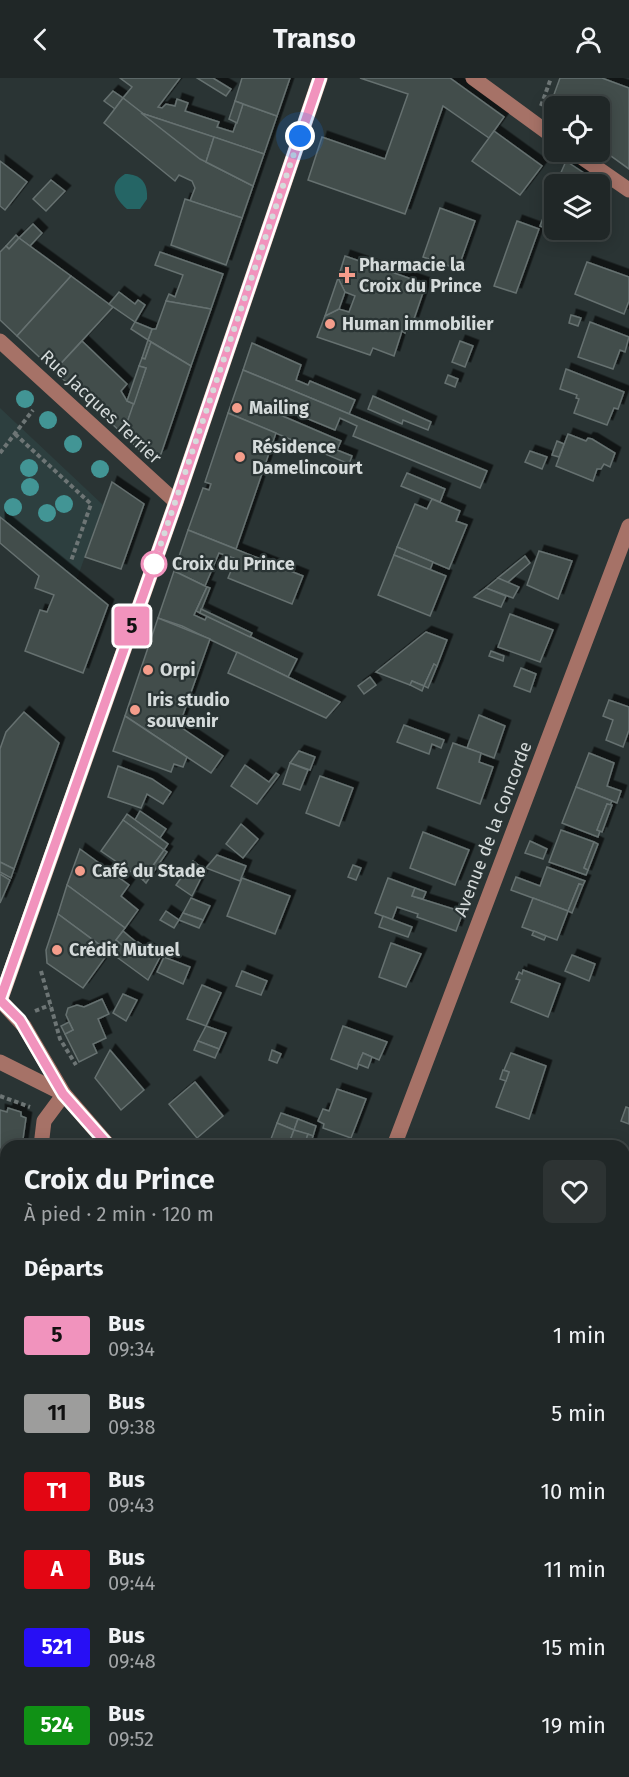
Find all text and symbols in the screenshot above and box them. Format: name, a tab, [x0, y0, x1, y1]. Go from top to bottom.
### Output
icon: back	[24, 23, 57, 56]
text: Transo	[273, 23, 356, 55]
icon: person	[572, 23, 605, 56]
map controls	[544, 96, 610, 240]
button: locate	[544, 96, 610, 162]
your location	[285, 121, 315, 151]
button: layers	[544, 174, 610, 240]
place label: Pharmacie la Croix du Prince	[359, 254, 482, 297]
marker: Pharmacie la Croix du Prince	[340, 268, 354, 282]
place label: Human immobilier	[342, 313, 494, 335]
marker: Human immobilier	[323, 317, 337, 331]
street label: Rue Jacques Terrier	[36, 345, 166, 469]
place label: Mailing	[249, 397, 309, 419]
marker: Mailing	[230, 401, 244, 415]
place label: Résidence Damelincourt	[252, 436, 364, 479]
marker: Résidence Damelincourt	[233, 450, 247, 464]
marker: Croix du Prince	[141, 551, 167, 577]
place label: Croix du Prince	[172, 553, 295, 575]
line badge: 5	[112, 606, 152, 646]
text: 5	[126, 613, 138, 639]
place label: Orpi	[160, 659, 195, 681]
marker: Orpi	[141, 663, 155, 677]
place label: Iris studio souvenir	[147, 689, 230, 732]
marker: Iris studio souvenir	[128, 703, 142, 717]
street label: Avenue de la Concorde	[449, 738, 537, 920]
place label: Café du Stade	[92, 860, 206, 882]
marker: Café du Stade	[73, 864, 87, 878]
place label: Crédit Mutuel	[69, 939, 180, 961]
marker: Crédit Mutuel	[50, 943, 64, 957]
button: heart	[543, 1160, 606, 1223]
text: Croix du Prince	[24, 1163, 215, 1196]
text: À pied · 2 min · 120 m	[24, 1202, 214, 1226]
text: Départs	[24, 1255, 103, 1282]
text: Bus	[108, 1310, 145, 1337]
text: 5	[51, 1322, 63, 1348]
text: 1 min	[553, 1322, 606, 1349]
text: 09:34	[108, 1337, 155, 1361]
text: Bus	[108, 1388, 145, 1415]
text: 11	[47, 1400, 67, 1426]
text: 5 min	[551, 1400, 606, 1427]
text: 09:38	[108, 1415, 155, 1439]
text: Bus	[108, 1466, 145, 1493]
text: T1	[47, 1478, 67, 1504]
text: 10 min	[540, 1478, 606, 1505]
text: 09:43	[108, 1493, 154, 1517]
text: Bus	[108, 1544, 145, 1571]
text: A	[51, 1556, 63, 1582]
text: 11 min	[543, 1556, 606, 1583]
text: 09:44	[108, 1571, 155, 1595]
text: Bus	[108, 1622, 145, 1649]
text: 521	[41, 1634, 73, 1660]
text: 15 min	[542, 1634, 606, 1661]
text: 09:48	[108, 1649, 156, 1673]
text: Bus	[108, 1700, 145, 1727]
text: 524	[40, 1712, 74, 1738]
text: 19 min	[541, 1712, 606, 1739]
text: 09:52	[108, 1727, 154, 1751]

